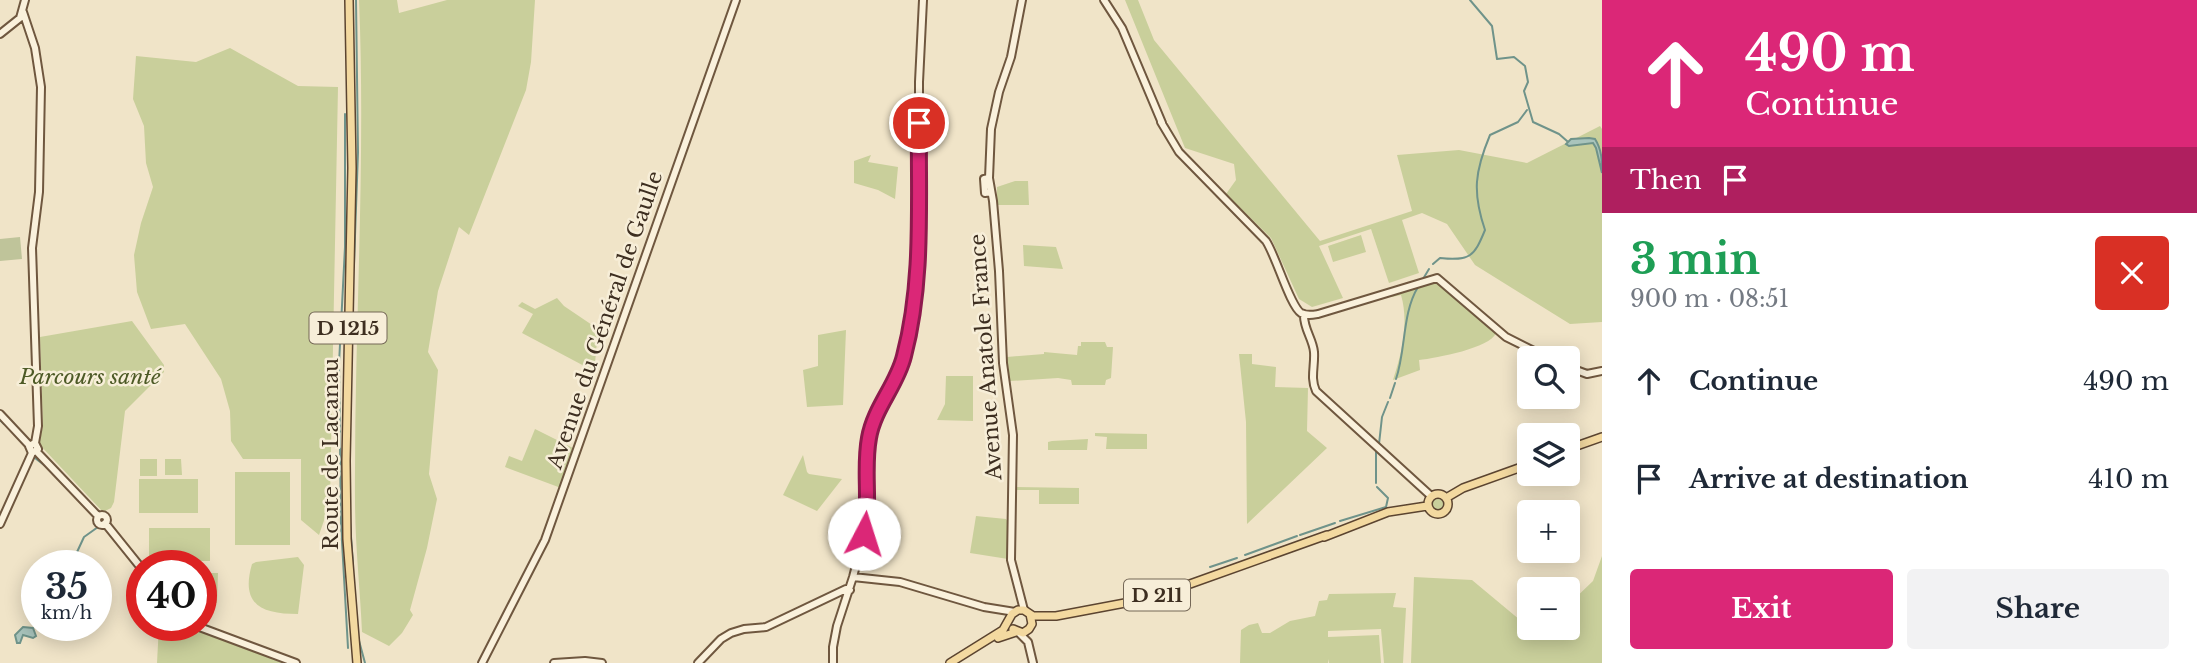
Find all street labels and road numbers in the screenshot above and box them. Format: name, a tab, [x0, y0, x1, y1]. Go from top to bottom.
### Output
street label: Avenue du Général de Gaulle	[541, 168, 668, 473]
street label: Avenue Anatole France	[964, 233, 1008, 482]
road number: D 1215	[310, 312, 386, 344]
street label: Route de Lacanau	[318, 358, 344, 550]
road number: D 211	[1124, 580, 1190, 610]

